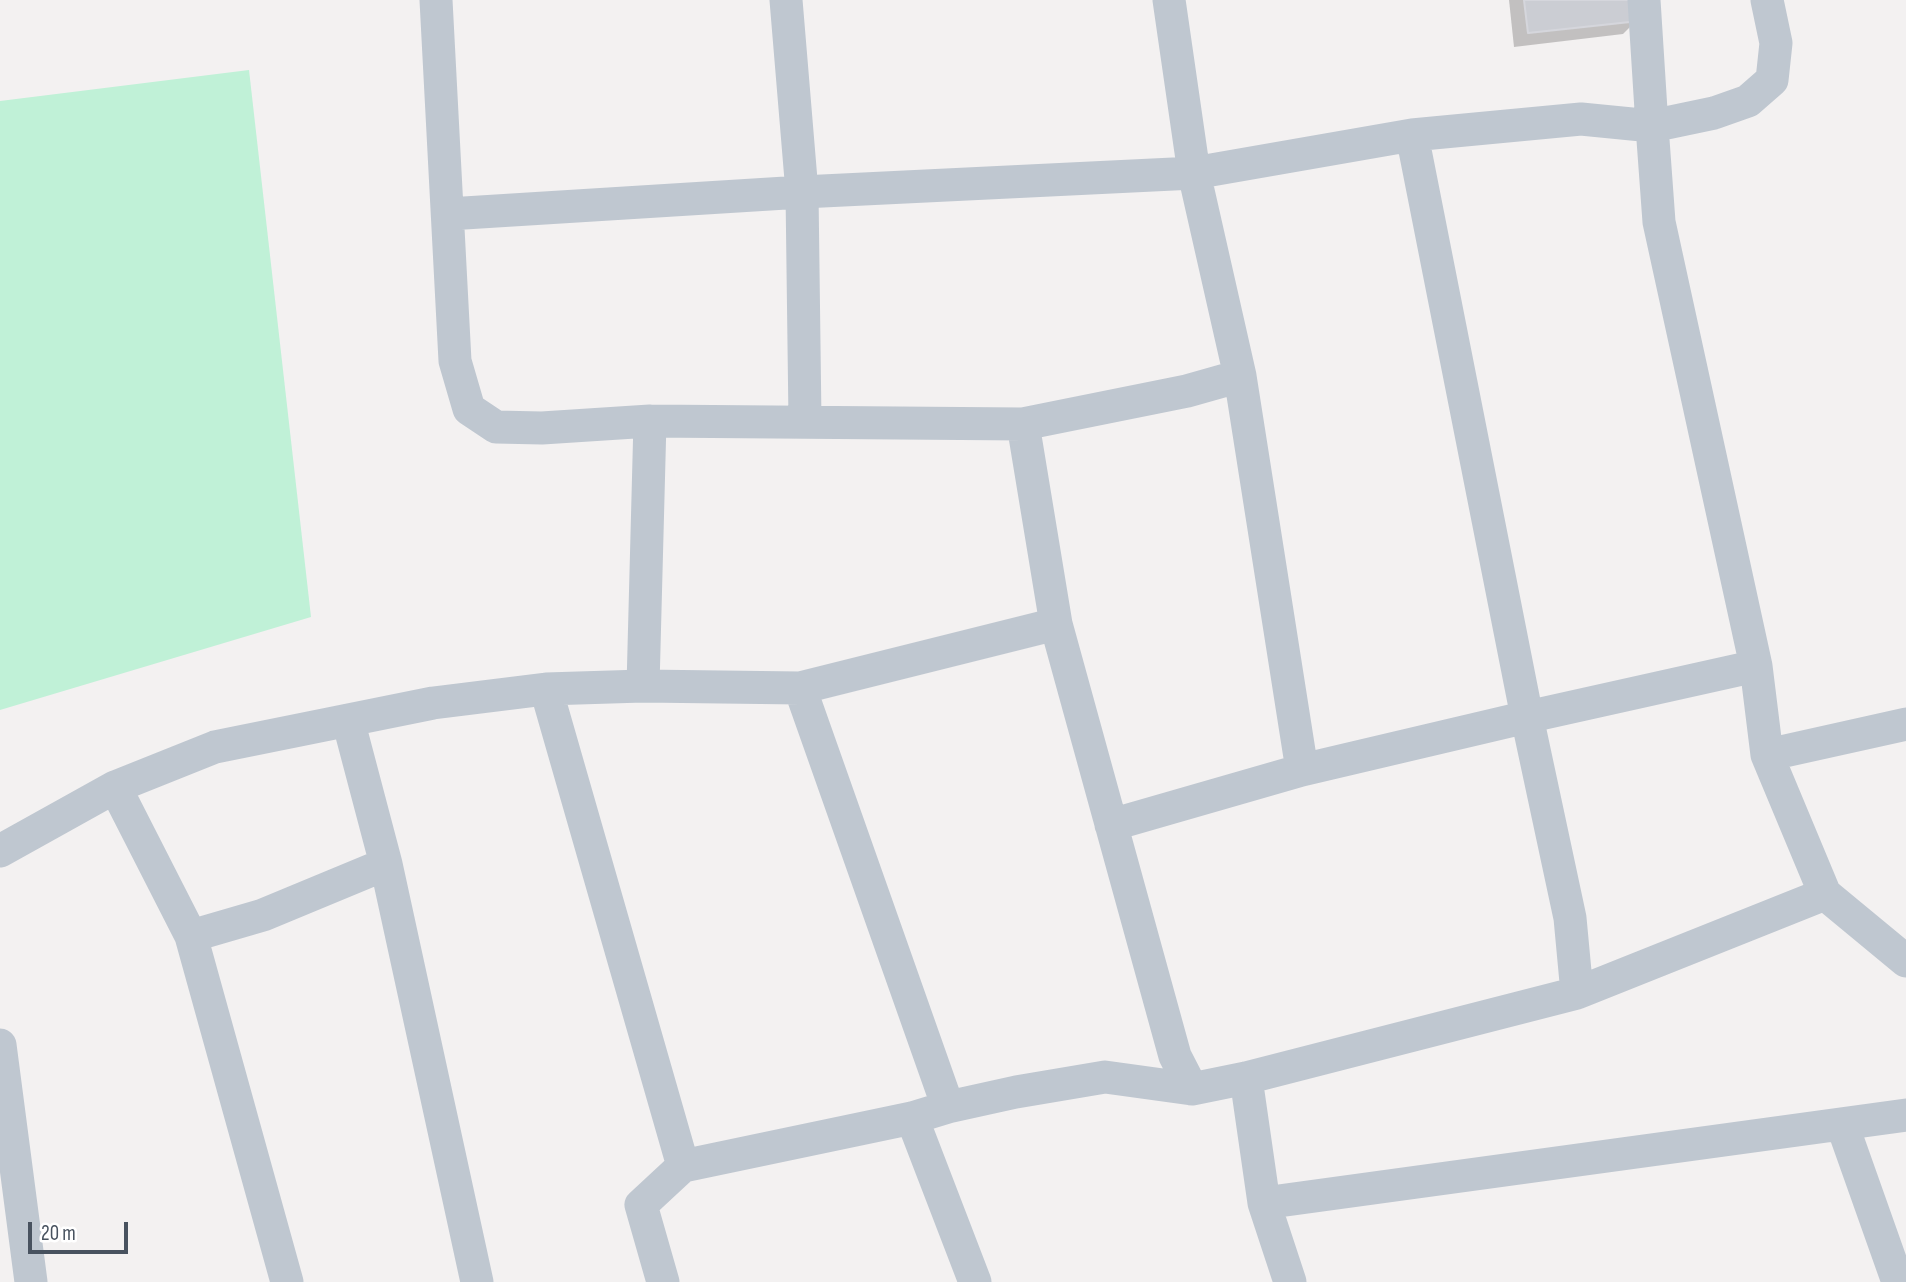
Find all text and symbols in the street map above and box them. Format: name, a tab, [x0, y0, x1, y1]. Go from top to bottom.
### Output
scale bar	[32, 1208, 131, 1252]
text: 20 m	[41, 1221, 76, 1246]

